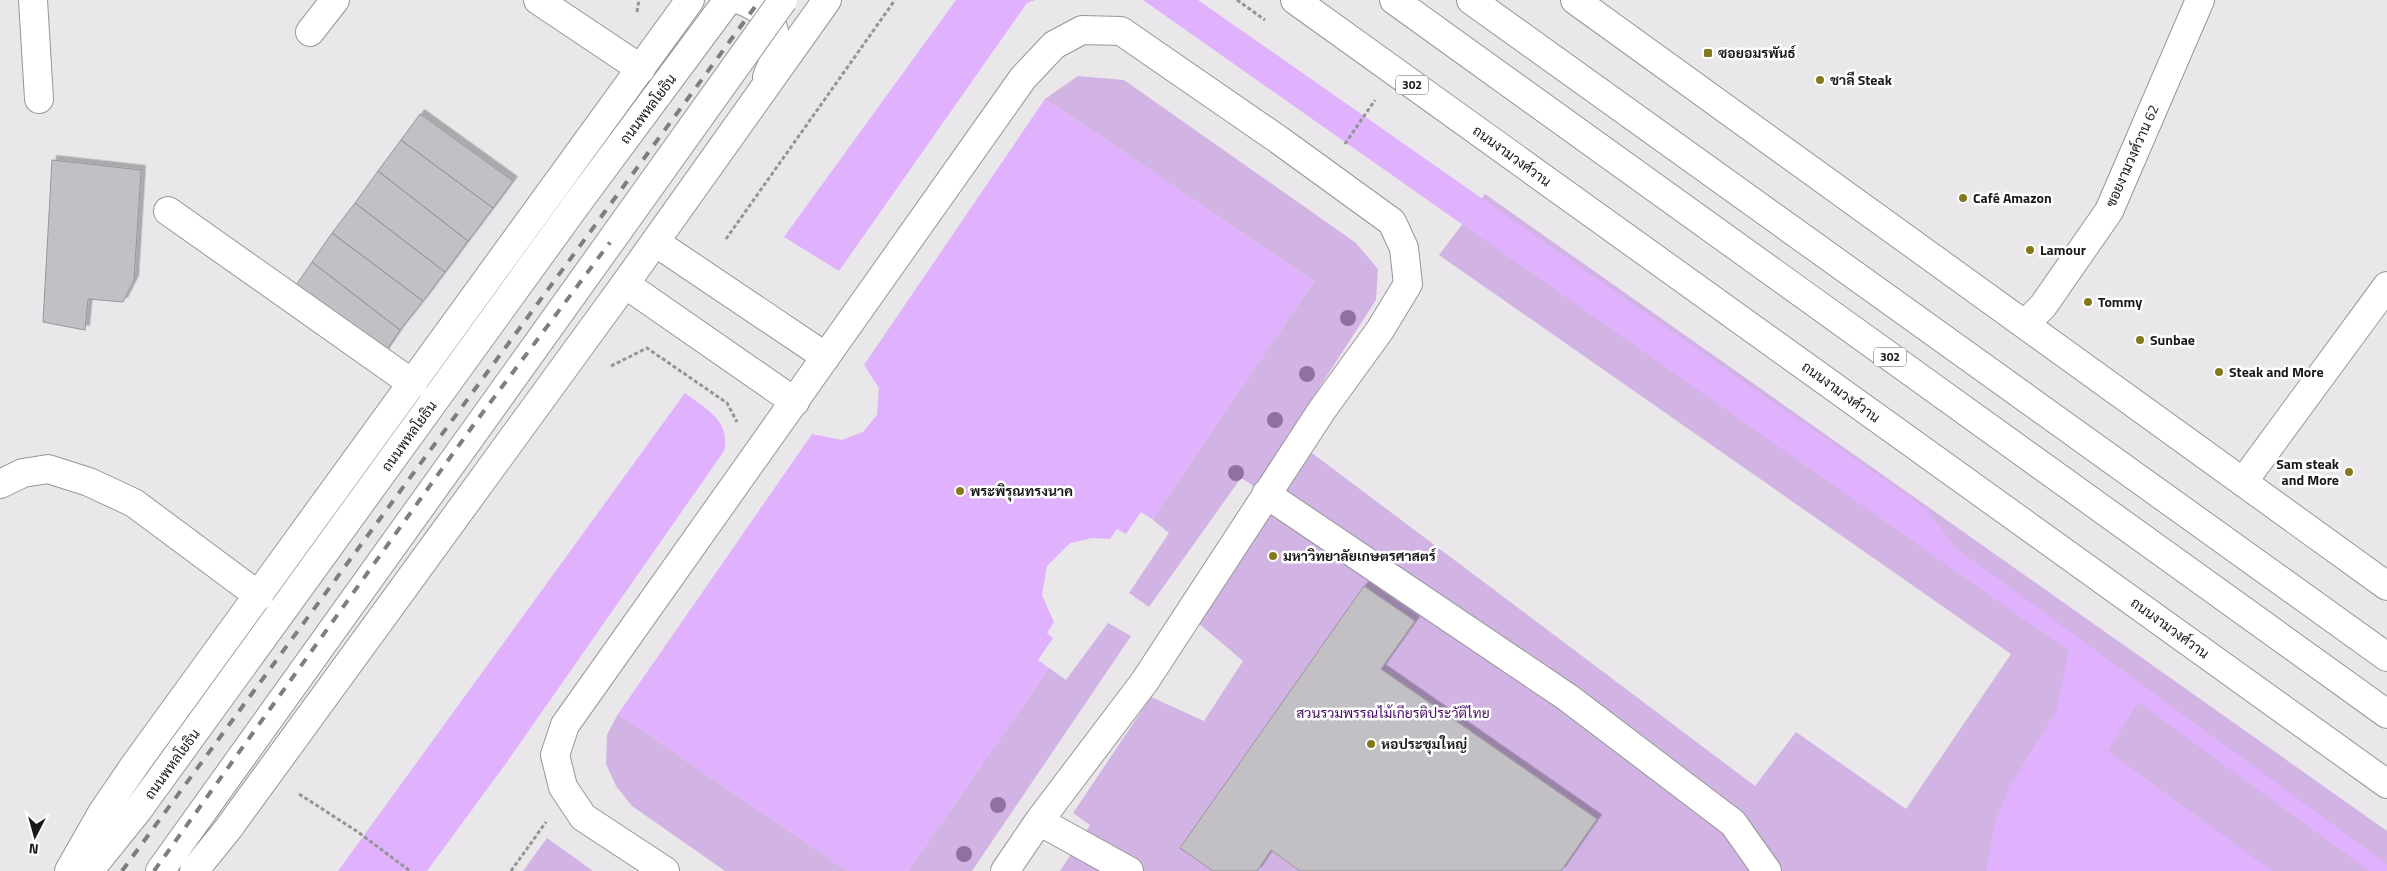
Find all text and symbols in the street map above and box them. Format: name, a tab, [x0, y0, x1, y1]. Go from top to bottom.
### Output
place label: ซอยอมรพันธ์	[1718, 42, 1797, 63]
marker: ซอยอมรพันธ์	[1702, 47, 1714, 59]
street label: ถนนพหลโยธิน	[614, 69, 681, 148]
place label: ชาลี Steak	[1830, 69, 1893, 90]
marker: ชาลี Steak	[1814, 74, 1826, 86]
road number: 302	[1396, 76, 1428, 94]
street label: ซอยงามวงศ์วาน 62	[2100, 101, 2164, 210]
street label: ถนนงามวงศ์วาน	[1469, 120, 1556, 191]
place label: Café Amazon	[1973, 187, 2052, 208]
marker: Café Amazon	[1957, 192, 1969, 204]
place label: Lamour	[2040, 239, 2086, 260]
marker: Lamour	[2024, 244, 2036, 256]
place label: Tommy	[2098, 291, 2142, 312]
marker: Tommy	[2082, 296, 2094, 308]
place label: Sunbae	[2150, 329, 2195, 350]
marker: Sunbae	[2134, 334, 2146, 346]
road number: 302	[1874, 348, 1906, 367]
street label: ถนนงามวงศ์วาน	[1798, 356, 1885, 427]
place label: Steak and More	[2229, 361, 2324, 382]
marker: Steak and More	[2213, 366, 2225, 378]
street label: ถนนพหลโยธิน	[376, 396, 441, 475]
place label: Sam steak and More	[2276, 453, 2340, 490]
marker: Sam steak and More	[2343, 466, 2355, 478]
place label: พระพิรุณทรงนาค	[970, 480, 1073, 502]
marker: พระพิรุณทรงนาค	[954, 485, 966, 497]
place label: มหาวิทยาลัยเกษตรศาสตร์	[1283, 545, 1437, 566]
marker: มหาวิทยาลัยเกษตรศาสตร์	[1267, 550, 1279, 562]
street label: ถนนงามวงศ์วาน	[2127, 592, 2214, 663]
park label: สวนรวมพรรณไม้เกียรติประวัติไทย	[1296, 702, 1490, 723]
street label: ถนนพหลโยธิน	[139, 724, 204, 803]
place label: หอประชุมใหญ่	[1381, 733, 1467, 755]
marker: หอประชุมใหญ่	[1365, 738, 1377, 750]
north arrow	[10, 811, 60, 861]
text: N	[28, 838, 40, 860]

